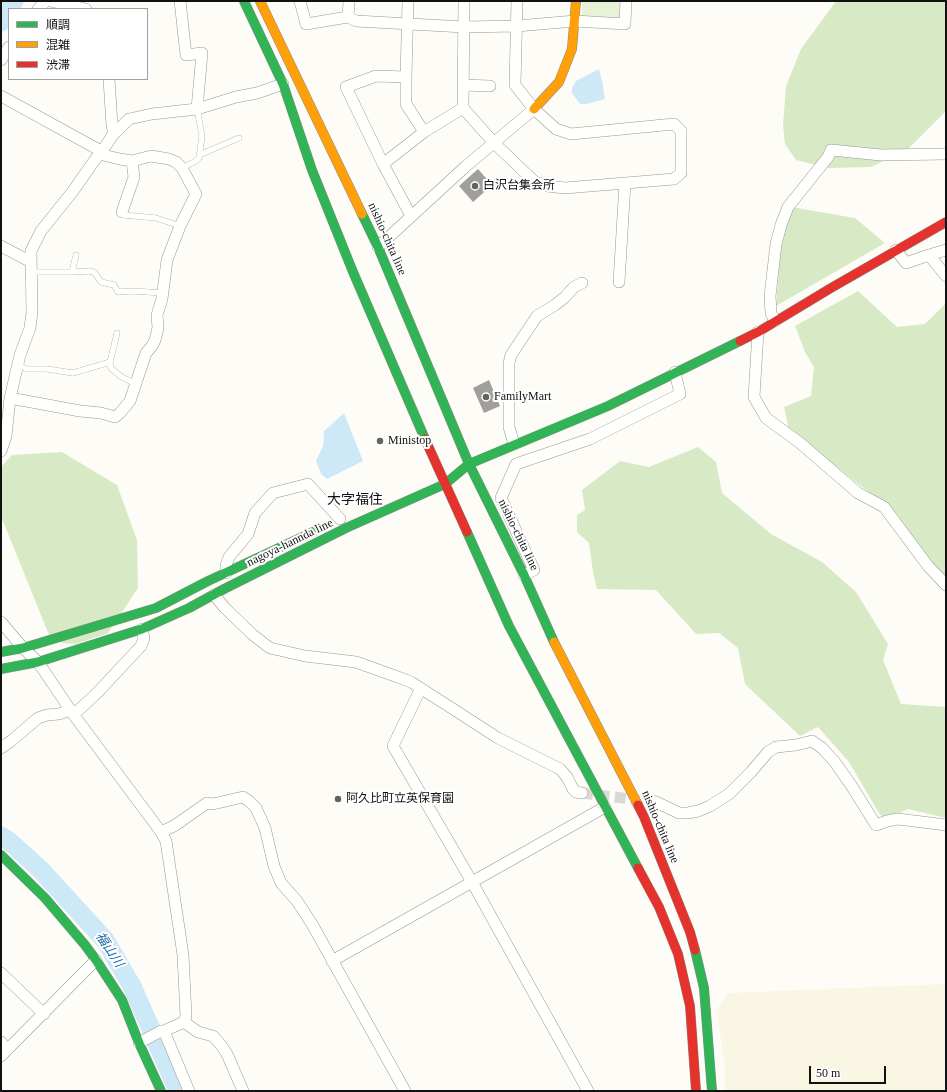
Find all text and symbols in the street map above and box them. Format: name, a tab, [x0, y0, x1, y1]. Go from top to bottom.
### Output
legend	[8, 8, 148, 80]
text: 順調	[46, 18, 70, 32]
text: 混雑	[46, 38, 70, 52]
text: 渋滞	[46, 58, 70, 72]
place label: 白沢台集会所	[483, 179, 555, 193]
marker: 白沢台集会所	[470, 181, 480, 191]
street label: nishio-chita line	[365, 201, 409, 277]
place label: FamilyMart	[494, 390, 551, 404]
marker: FamilyMart	[481, 392, 491, 402]
place label: Ministop	[388, 434, 431, 448]
marker: Ministop	[375, 436, 385, 446]
district label: 大字福住	[327, 492, 383, 508]
street label: nishio-chita line	[495, 497, 541, 573]
street label: nagoya-hannda line	[244, 516, 336, 570]
street label: nishio-chita line	[638, 788, 682, 866]
place label: 阿久比町立英保育園	[346, 792, 454, 806]
marker: 阿久比町立英保育園	[333, 794, 343, 804]
water label: 福山川	[92, 929, 126, 971]
scale bar	[811, 1058, 888, 1084]
text: 50 m	[816, 1066, 840, 1080]

